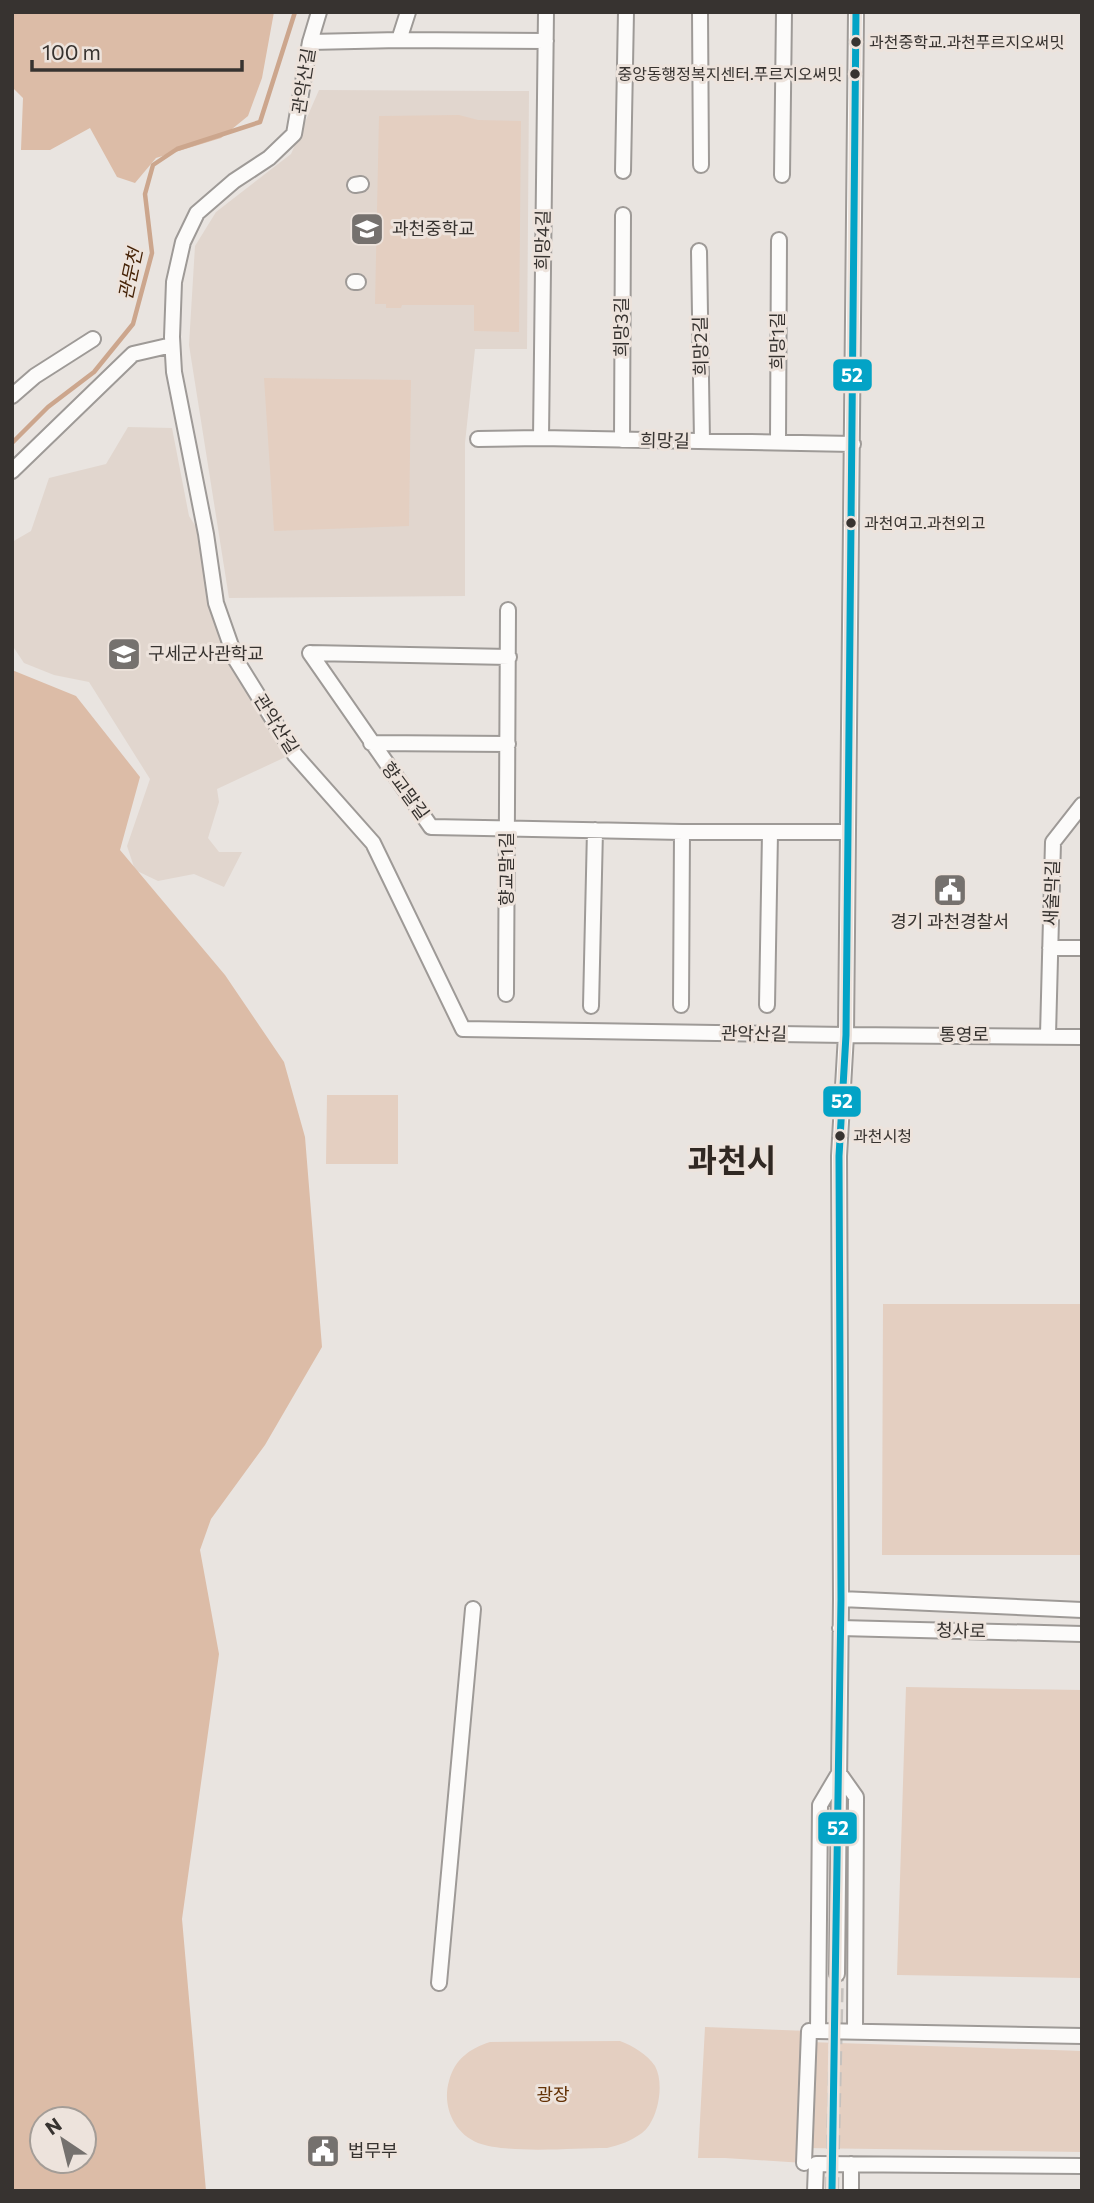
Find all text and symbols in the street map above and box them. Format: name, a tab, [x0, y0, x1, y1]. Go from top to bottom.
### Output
scale bar	[32, 28, 242, 72]
place label: 과천중학교.과천푸르지오써밋	[869, 32, 1064, 51]
marker: 과천중학교.과천푸르지오써밋	[849, 35, 863, 49]
text: 100 m	[42, 39, 101, 64]
street label: 관악산길	[287, 46, 319, 115]
place label: 중앙동행정복지센터.푸르지오써밋	[617, 64, 842, 83]
marker: 중앙동행정복지센터.푸르지오써밋	[848, 67, 862, 81]
school or university icon: 과천중학교	[348, 210, 386, 248]
street label: 희망4길	[530, 210, 554, 270]
place label: 과천중학교	[392, 217, 475, 239]
water label: 관문천	[113, 244, 147, 302]
street label: 희망3길	[610, 297, 632, 357]
street label: 희망1길	[766, 312, 788, 370]
street label: 희망2길	[688, 316, 712, 376]
line badge: 52	[832, 358, 873, 392]
text: 52	[841, 363, 863, 386]
street label: 희망길	[640, 429, 690, 451]
place label: 과천여고.과천외고	[864, 513, 986, 532]
marker: 과천여고.과천외고	[844, 516, 858, 530]
school or university icon: 구세군사관학교	[105, 635, 143, 673]
place label: 구세군사관학교	[148, 642, 264, 664]
street label: 관악산길	[250, 690, 304, 757]
street label: 향교말길	[377, 757, 434, 824]
street label: 향교말1길	[495, 832, 517, 906]
street label: 새술막길	[1039, 859, 1063, 926]
public building icon: 경기 과천경찰서	[931, 871, 969, 909]
place label: 경기 과천경찰서	[890, 910, 1010, 932]
street label: 관악산길	[721, 1021, 787, 1045]
street label: 통영로	[939, 1023, 989, 1045]
line badge: 52	[822, 1085, 862, 1118]
text: 52	[831, 1089, 853, 1112]
place label: 과천시청	[853, 1126, 912, 1145]
marker: 과천시청	[833, 1129, 847, 1143]
district label: 과천시	[688, 1139, 776, 1179]
street label: 청사로	[936, 1619, 986, 1641]
line badge: 52	[817, 1811, 858, 1845]
text: 52	[827, 1816, 849, 1839]
park label: 광장	[536, 2083, 570, 2105]
north arrow	[28, 2105, 98, 2175]
text: N	[41, 2112, 65, 2139]
public building icon: 법무부	[304, 2132, 342, 2170]
place label: 법무부	[348, 2139, 398, 2161]

